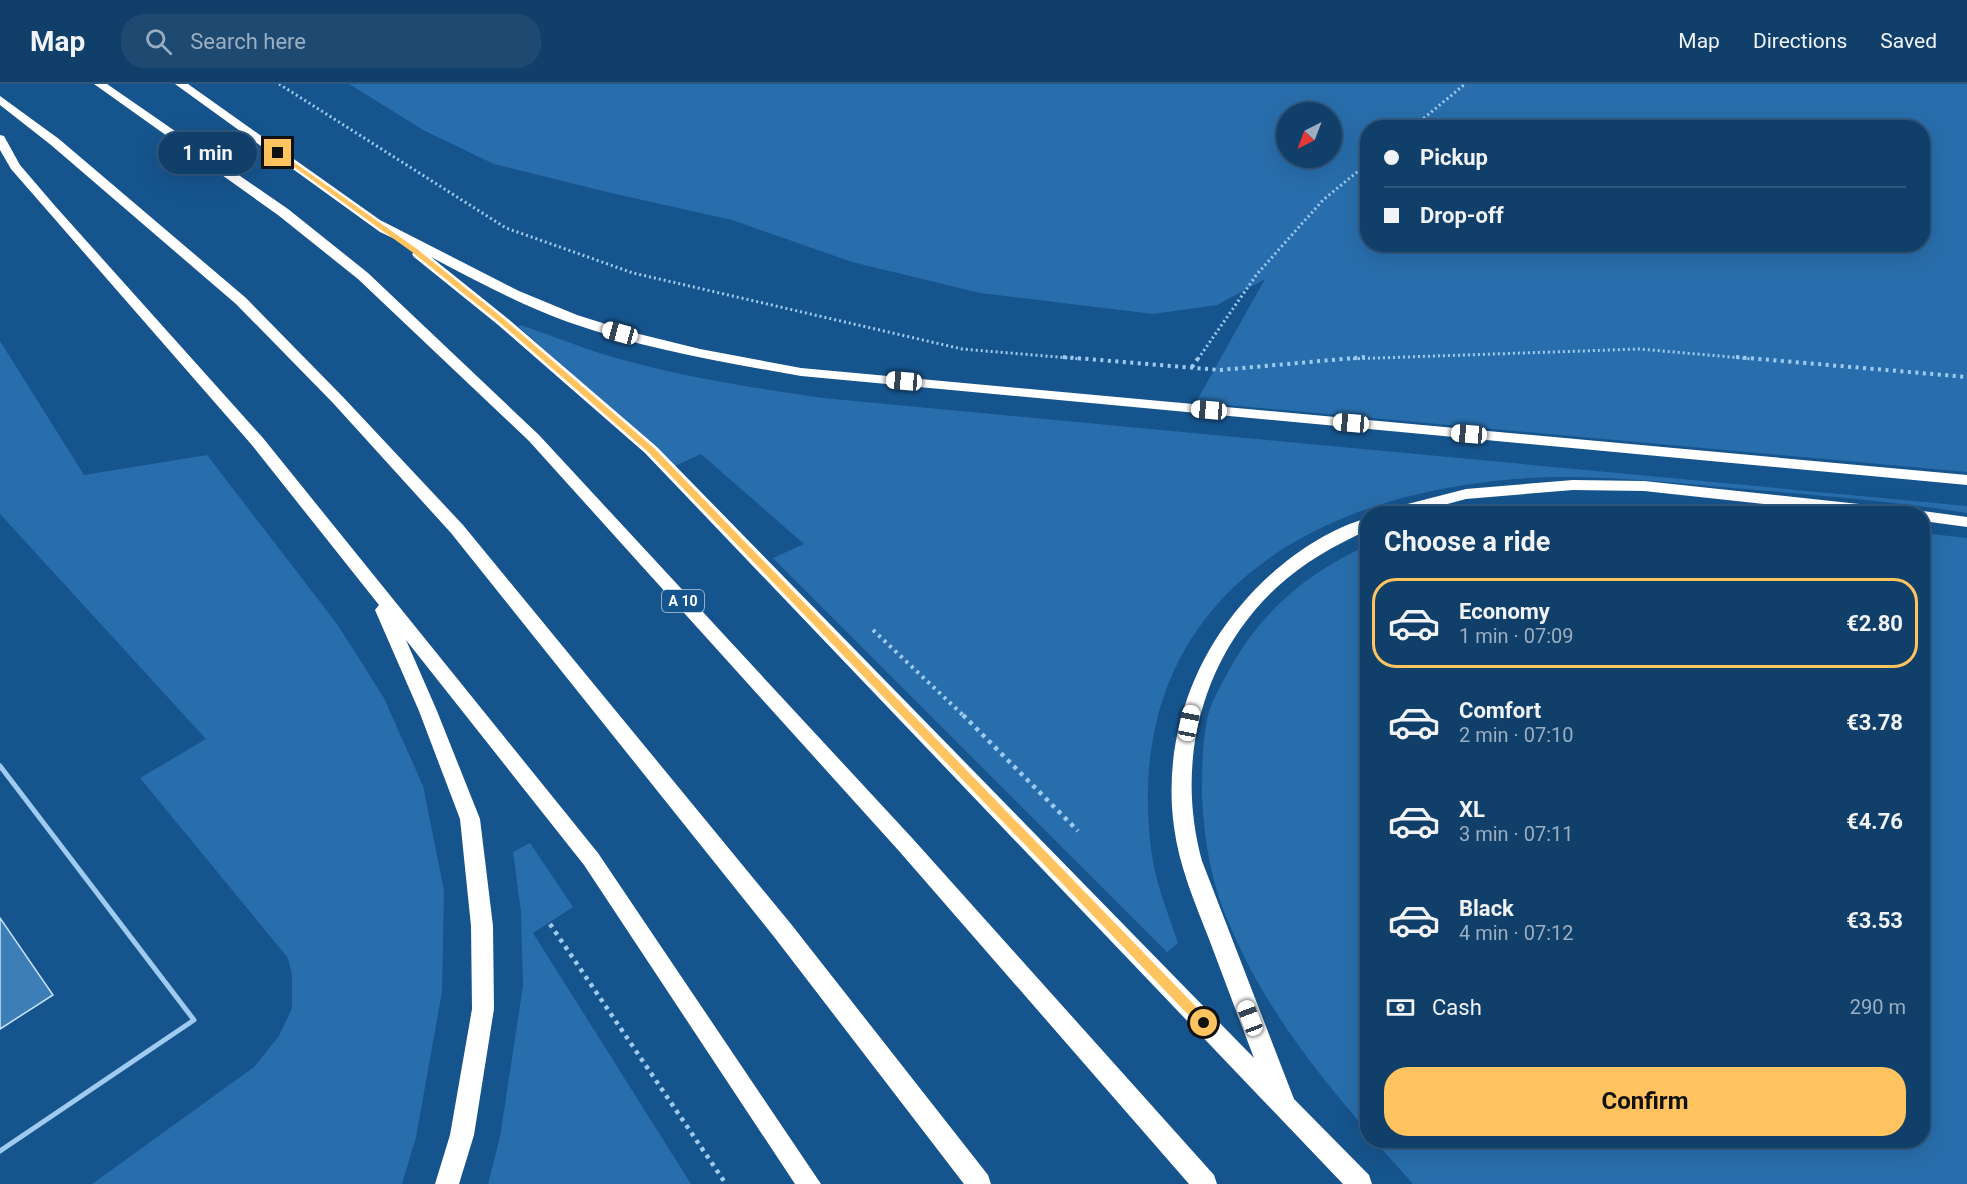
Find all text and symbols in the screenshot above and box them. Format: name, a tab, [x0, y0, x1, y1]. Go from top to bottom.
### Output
search box	[121, 14, 541, 68]
text: Map	[30, 25, 85, 58]
icon: search	[142, 25, 175, 58]
text: Search here	[190, 29, 306, 54]
text: Map	[1678, 29, 1720, 53]
text: Directions	[1753, 29, 1847, 53]
text: Saved	[1880, 29, 1937, 53]
north arrow	[1276, 102, 1342, 168]
map controls	[1276, 102, 1342, 168]
callout: 1 min	[158, 132, 257, 174]
route end	[264, 139, 291, 166]
text: 1 min	[182, 141, 233, 165]
text: Pickup	[1420, 145, 1488, 170]
text: Drop-off	[1420, 203, 1504, 228]
car	[600, 320, 640, 346]
car	[885, 370, 923, 392]
car	[1190, 399, 1228, 421]
car	[1332, 412, 1370, 434]
car	[1450, 423, 1488, 445]
text: Choose a ride	[1384, 526, 1550, 558]
road number: A 10	[662, 590, 704, 612]
icon: car	[1387, 596, 1441, 650]
text: Economy	[1459, 599, 1550, 624]
text: €2.80	[1846, 611, 1903, 636]
text: 1 min · 07:09	[1459, 624, 1574, 648]
icon: car	[1387, 695, 1441, 749]
text: Comfort	[1459, 698, 1541, 723]
car	[1177, 704, 1201, 742]
text: €3.78	[1846, 710, 1903, 735]
text: 2 min · 07:10	[1459, 723, 1574, 747]
icon: car	[1387, 794, 1441, 848]
text: XL	[1459, 797, 1485, 822]
text: €4.76	[1846, 809, 1903, 834]
text: 3 min · 07:11	[1459, 822, 1574, 846]
icon: car	[1387, 893, 1441, 947]
text: Black	[1459, 896, 1514, 921]
text: €3.53	[1846, 908, 1903, 933]
text: 4 min · 07:12	[1459, 921, 1574, 945]
icon: cash	[1384, 991, 1417, 1024]
text: Cash	[1432, 995, 1482, 1020]
text: 290 m	[1850, 995, 1906, 1019]
car	[1235, 998, 1265, 1038]
route start	[1190, 1009, 1217, 1036]
button: Confirm	[1384, 1067, 1906, 1136]

